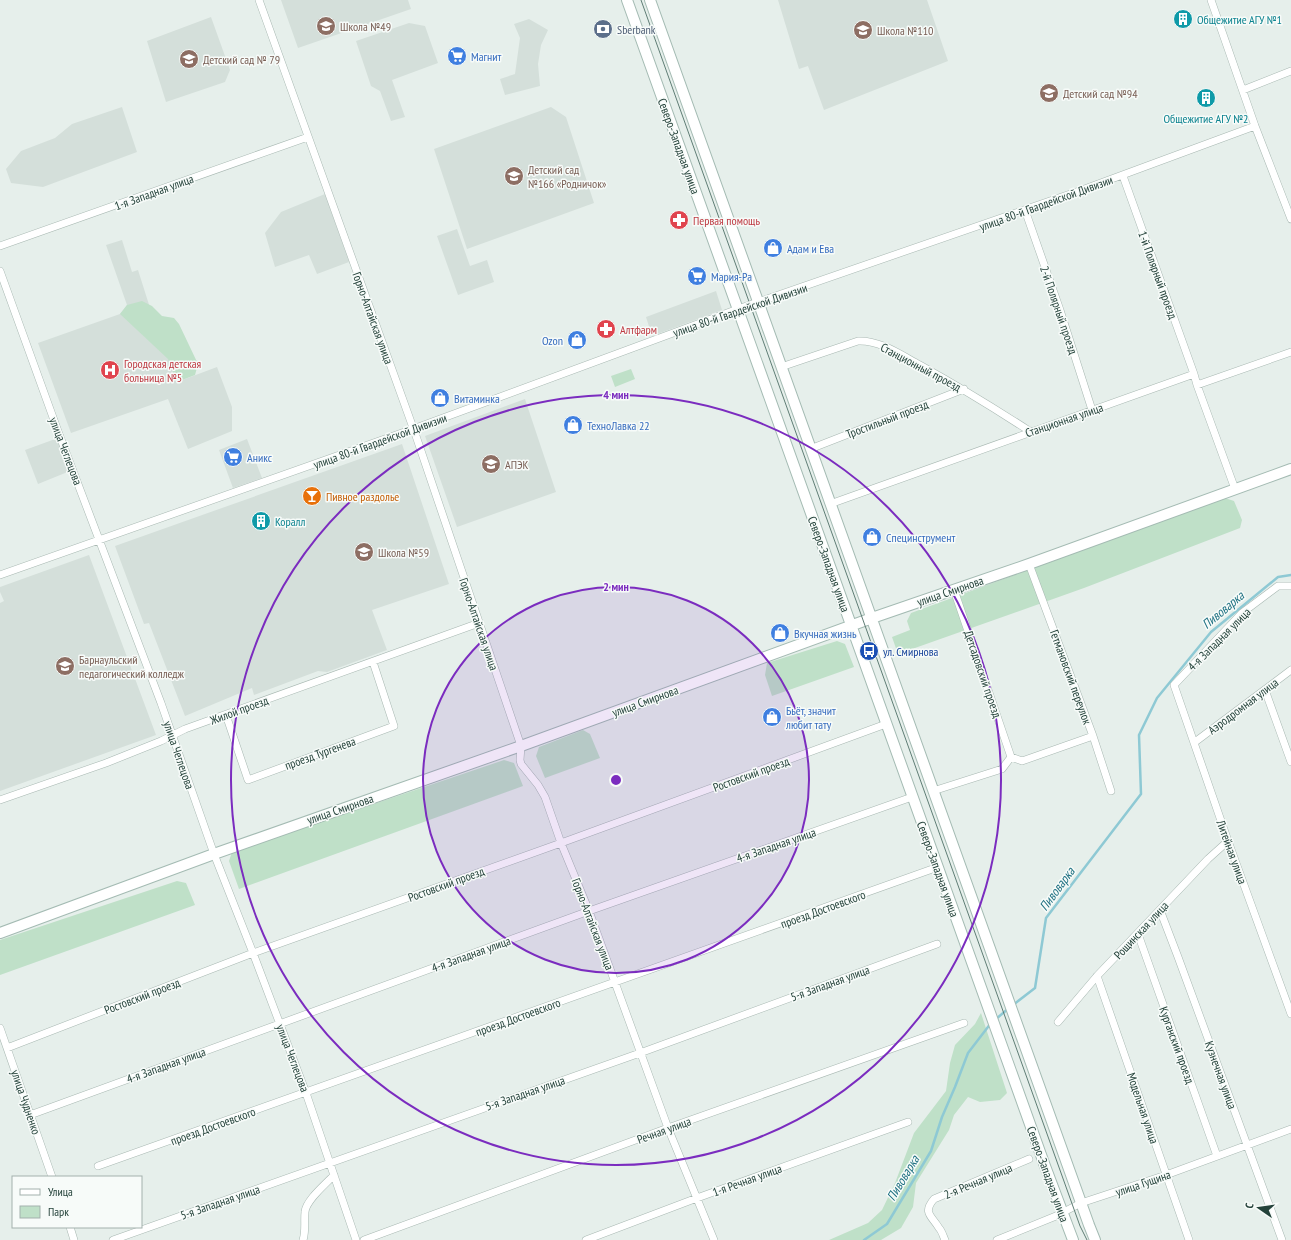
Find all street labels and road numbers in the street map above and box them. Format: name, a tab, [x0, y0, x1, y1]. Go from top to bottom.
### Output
street label: Северо-Западная улица	[655, 96, 703, 196]
street label: 1-я Западная улица	[112, 171, 196, 213]
street label: улица 80-й Гвардейской Дивизии	[977, 172, 1115, 234]
street label: 1-й Полярный проезд	[1135, 229, 1181, 322]
street label: 2-й Полярный проезд	[1037, 264, 1081, 357]
street label: Горно-Алтайская улица	[349, 270, 397, 366]
street label: улица 80-й Гвардейской Дивизии	[671, 280, 809, 340]
street label: Станционный проезд	[878, 339, 965, 395]
street label: Тростильный проезд	[844, 396, 931, 442]
street label: Станционная улица	[1023, 400, 1105, 440]
street label: улица 80-й Гвардейской Дивизии	[311, 410, 449, 472]
street label: улица Чеглецова	[46, 415, 86, 487]
street label: Северо-Западная улица	[805, 514, 853, 614]
street label: улица Смирнова	[915, 573, 985, 609]
street label: Горно-Алтайская улица	[456, 576, 502, 672]
street label: 4-я Западная улица	[1184, 604, 1254, 674]
street label: Детсадовский проезд	[961, 628, 1005, 720]
street label: Гетмановский переулок	[1047, 628, 1095, 727]
street label: Аэродромная улица	[1205, 675, 1281, 737]
street label: улица Смирнова	[610, 682, 680, 720]
street label: Жилой проезд	[207, 692, 271, 728]
street label: улица Чеглецова	[160, 719, 198, 791]
street label: проезд Тургенева	[283, 733, 358, 773]
street label: Ростовский проезд	[711, 753, 792, 795]
street label: улица Смирнова	[305, 791, 375, 827]
street label: Литейная улица	[1213, 817, 1251, 886]
street label: Северо-Западная улица	[914, 819, 962, 919]
street label: 4-я Западная улица	[734, 824, 818, 866]
street label: Ростовский проезд	[406, 863, 487, 905]
street label: Горно-Алтайская улица	[569, 876, 617, 972]
street label: проезд Достоевского	[779, 887, 867, 931]
street label: Рощинская улица	[1110, 898, 1172, 962]
street label: 4-я Западная улица	[429, 933, 513, 975]
street label: 5-я Западная улица	[788, 962, 872, 1004]
street label: Ростовский проезд	[102, 974, 183, 1017]
street label: проезд Достоевского	[474, 995, 562, 1039]
street label: Курганский проезд	[1156, 1004, 1198, 1086]
street label: улица Чеглецова	[273, 1022, 313, 1094]
street label: Кузнечная улица	[1202, 1039, 1240, 1111]
street label: 4-я Западная улица	[124, 1044, 208, 1086]
street label: улица Чудненко	[8, 1068, 44, 1136]
street label: Модельная улица	[1124, 1071, 1162, 1146]
street label: 5-я Западная улица	[483, 1072, 567, 1114]
street label: проезд Достоевского	[169, 1104, 257, 1148]
street label: Речная улица	[635, 1113, 693, 1147]
street label: Северо-Западная улица	[1024, 1124, 1072, 1224]
street label: 1-я Речная улица	[710, 1160, 784, 1199]
street label: 2-я Речная улица	[942, 1160, 1015, 1202]
street label: улица Гущина	[1113, 1166, 1173, 1199]
street label: 5-я Западная улица	[178, 1181, 262, 1223]

